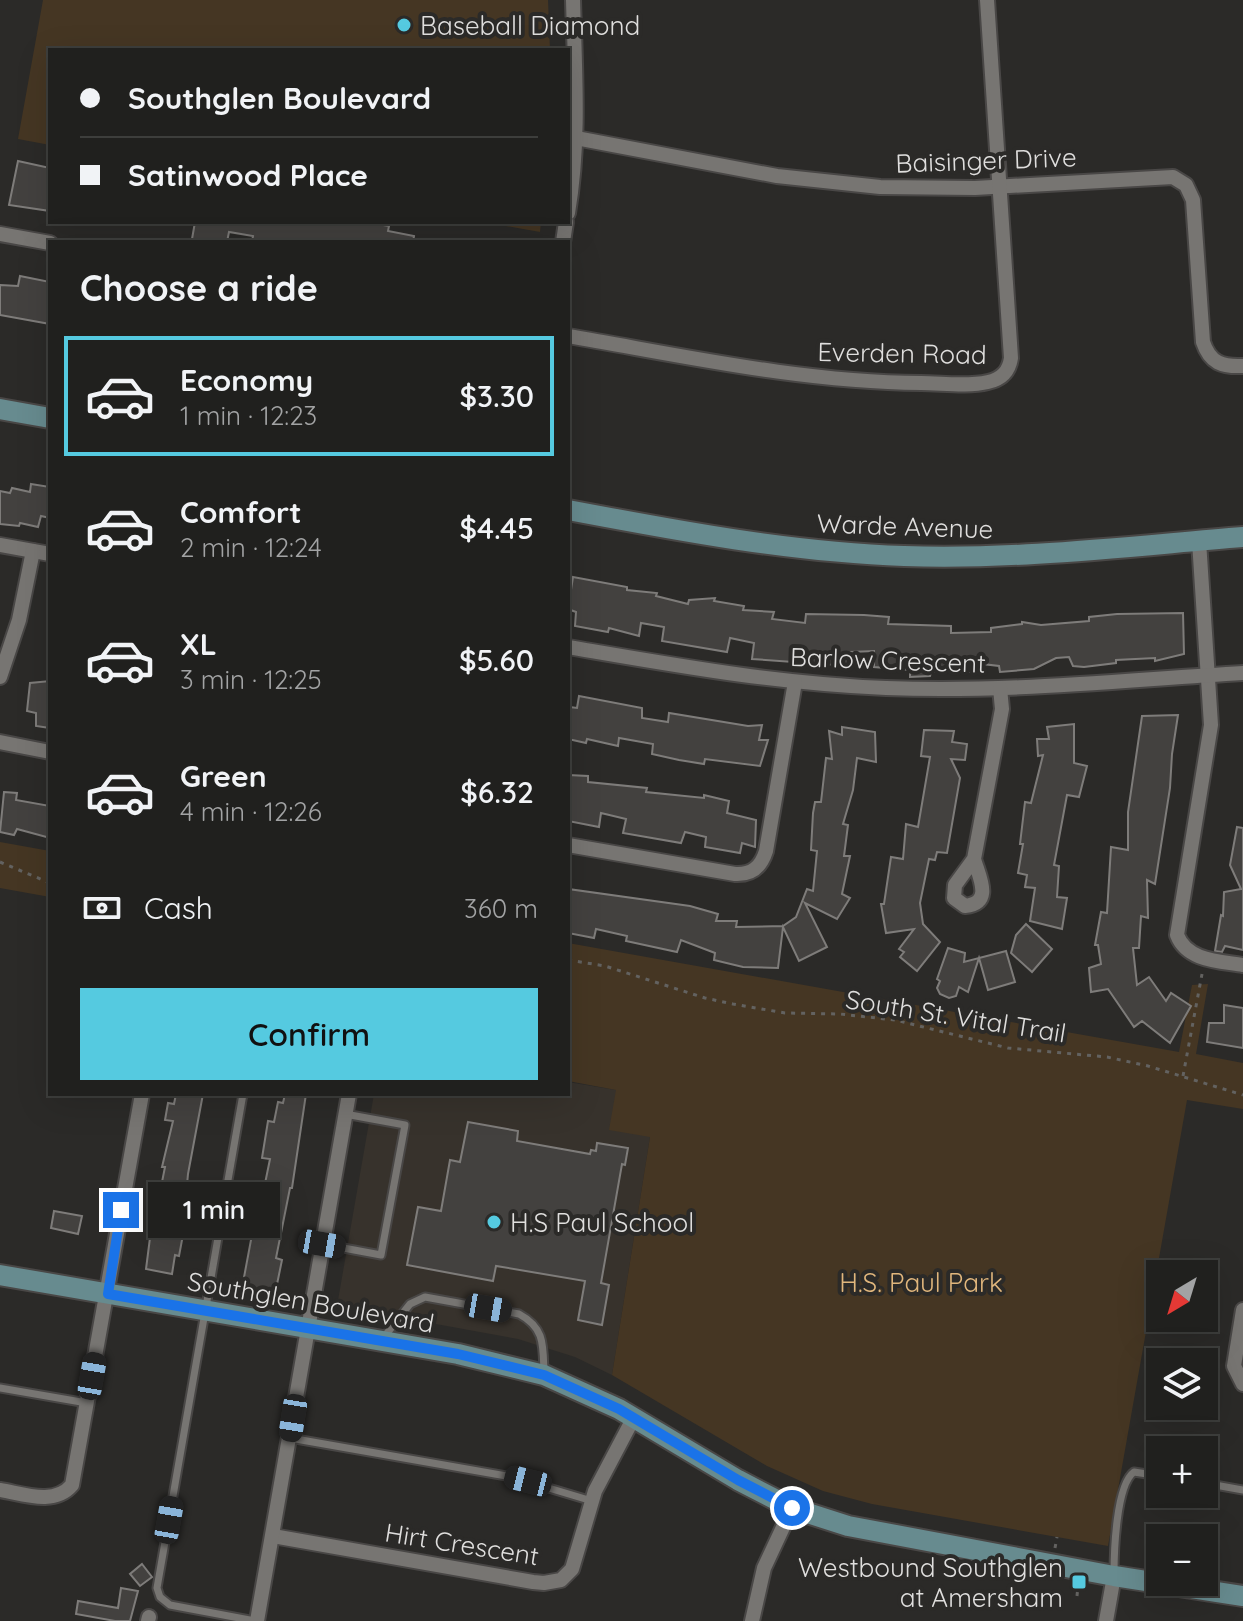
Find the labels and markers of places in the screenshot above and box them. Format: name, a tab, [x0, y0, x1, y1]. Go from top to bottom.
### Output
place label: Baseball Diamond	[420, 9, 640, 42]
marker: Baseball Diamond	[395, 16, 413, 34]
place label: H.S Paul School	[510, 1206, 694, 1239]
marker: H.S Paul School	[485, 1213, 503, 1231]
place label: Westbound Southglen at Amersham	[798, 1551, 1063, 1614]
marker: Westbound Southglen at Amersham	[1070, 1573, 1088, 1591]

